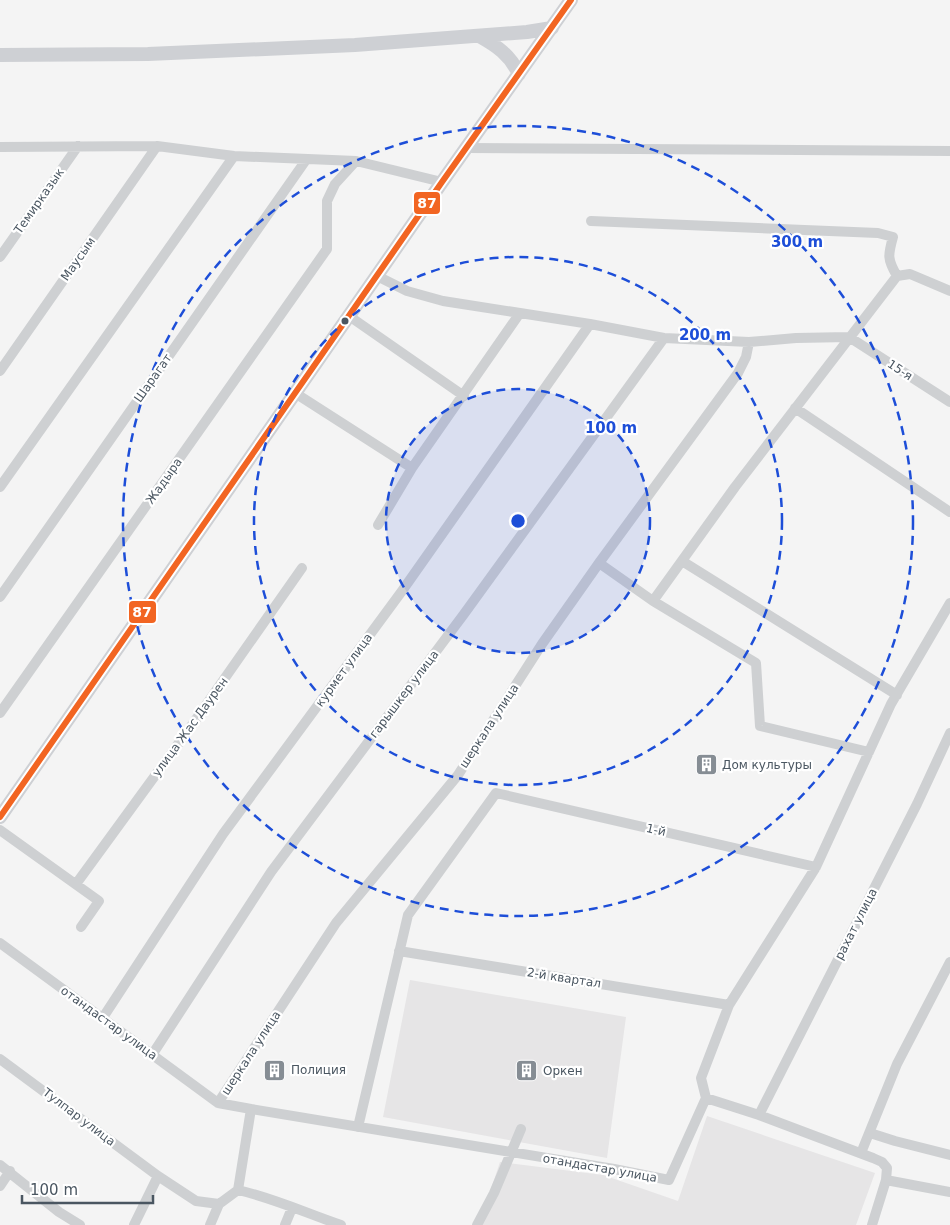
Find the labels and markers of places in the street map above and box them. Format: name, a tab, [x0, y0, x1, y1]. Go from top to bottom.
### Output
unlabelled marker	[340, 316, 350, 326]
centre of rings	[509, 512, 527, 530]
building icon: Дом культуры	[694, 753, 718, 777]
place label: Дом культуры	[722, 758, 812, 772]
building icon: Полиция	[263, 1058, 287, 1082]
building icon: Оркен	[515, 1059, 539, 1083]
place label: Полиция	[291, 1063, 346, 1077]
place label: Оркен	[543, 1064, 583, 1078]

